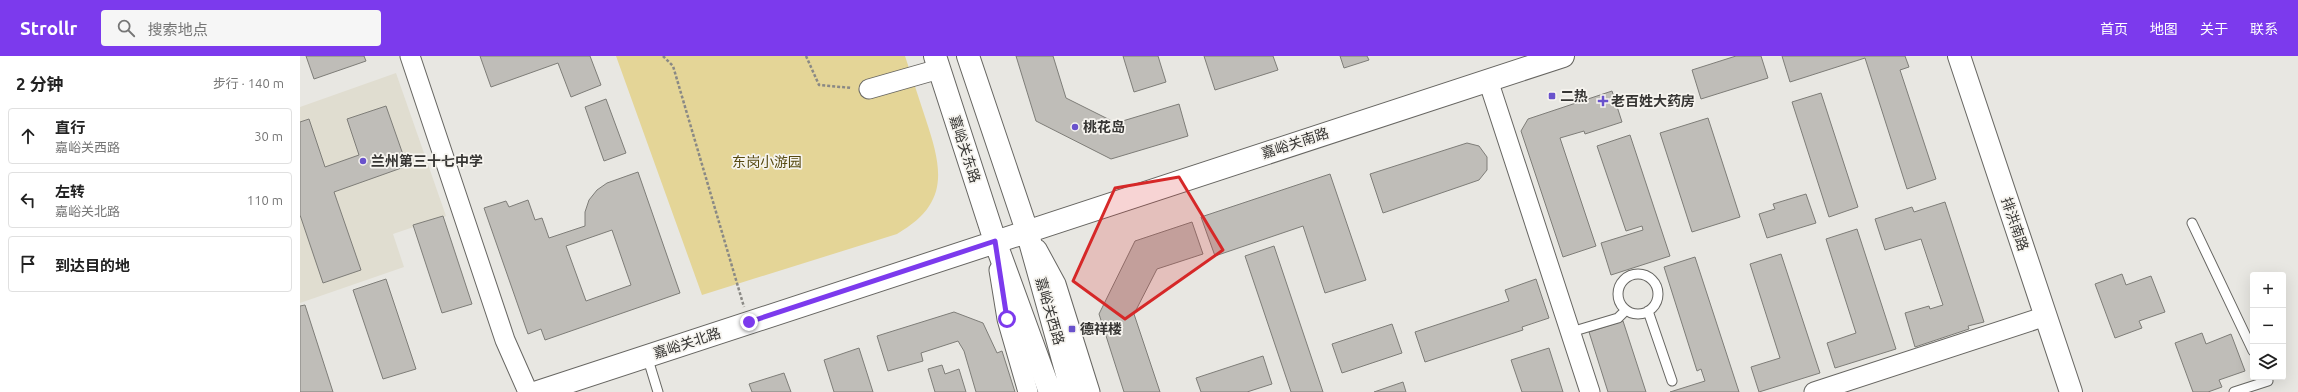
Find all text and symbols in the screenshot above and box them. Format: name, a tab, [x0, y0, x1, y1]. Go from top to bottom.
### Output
search box	[101, 10, 381, 46]
text: Strollr	[20, 17, 77, 39]
icon: search	[115, 17, 137, 39]
text: 搜索地点	[147, 21, 207, 38]
text: 首页	[2100, 21, 2128, 37]
text: 地图	[2150, 21, 2178, 37]
text: 关于	[2200, 21, 2228, 37]
text: 联系	[2250, 21, 2278, 37]
text: 2 分钟	[16, 74, 64, 93]
text: 步行 · 140 m	[213, 76, 284, 90]
place label: 二热	[1560, 88, 1588, 104]
marker: 二热	[1547, 91, 1557, 101]
place label: 老百姓大药房	[1611, 93, 1695, 109]
marker: 老百姓大药房	[1598, 96, 1608, 106]
street label: 嘉峪关东路	[947, 113, 983, 185]
text: 直行	[55, 119, 85, 136]
place label: 桃花岛	[1083, 119, 1125, 135]
marker: 桃花岛	[1070, 122, 1080, 132]
icon: ahead	[17, 125, 39, 147]
street label: 嘉峪关南路	[1259, 125, 1331, 161]
text: 30 m	[254, 129, 283, 143]
text: 嘉峪关西路	[55, 140, 120, 154]
place label: 兰州第三十七中学	[371, 153, 483, 169]
park label: 东岗小游园	[732, 154, 802, 170]
marker: 兰州第三十七中学	[358, 156, 368, 166]
text: 左转	[55, 183, 85, 200]
icon: left	[17, 189, 39, 211]
text: 110 m	[247, 193, 283, 207]
street label: 排洪南路	[1998, 195, 2032, 253]
text: 嘉峪关北路	[55, 204, 120, 218]
icon: arrive	[17, 253, 39, 275]
text: 到达目的地	[55, 257, 130, 274]
map controls	[2250, 272, 2286, 380]
button: +	[2250, 272, 2286, 308]
street label: 嘉峪关西路	[1033, 275, 1067, 347]
button: −	[2250, 308, 2286, 344]
route start	[998, 310, 1016, 328]
route end	[740, 313, 758, 331]
place label: 德祥楼	[1080, 321, 1122, 337]
marker: 德祥楼	[1067, 324, 1077, 334]
street label: 嘉峪关北路	[651, 325, 723, 361]
button: layers	[2250, 344, 2286, 380]

